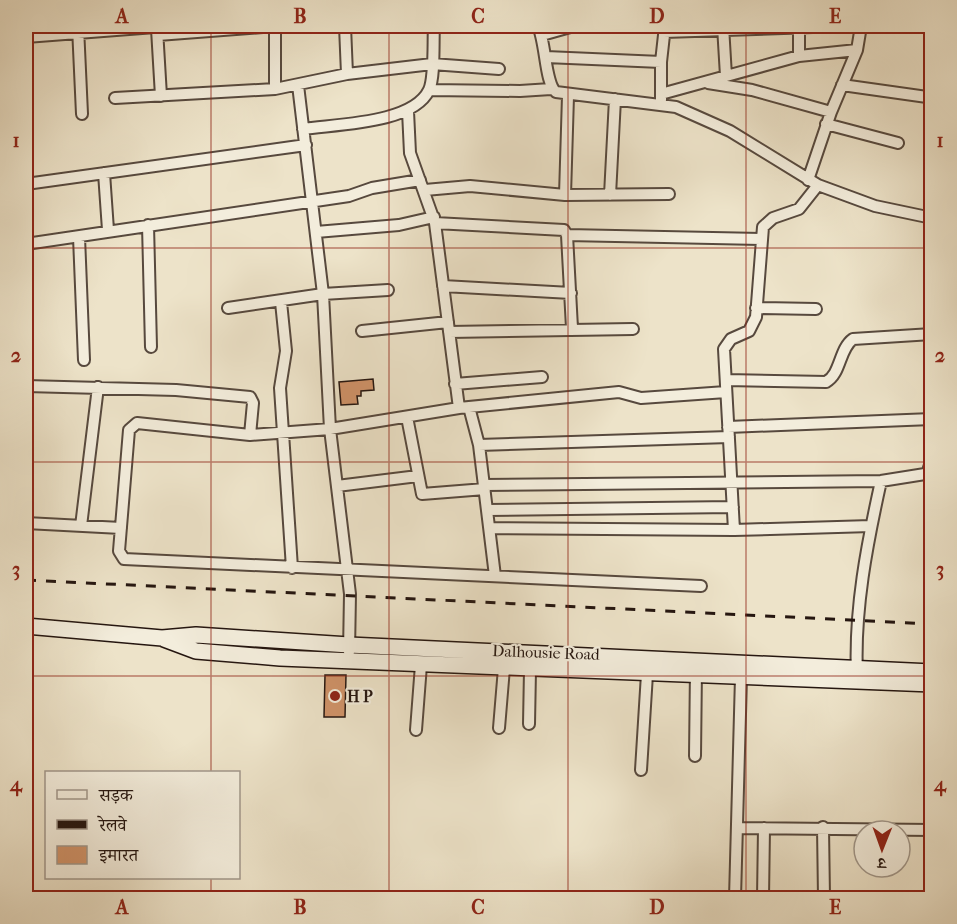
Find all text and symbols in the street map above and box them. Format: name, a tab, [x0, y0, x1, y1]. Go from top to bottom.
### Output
text: A	[114, 5, 130, 28]
text: B	[293, 5, 307, 28]
text: C	[471, 5, 485, 28]
text: D	[649, 5, 665, 28]
text: E	[829, 5, 841, 28]
text: 1	[12, 129, 20, 152]
text: 1	[936, 129, 944, 152]
text: 2	[11, 344, 21, 367]
text: 2	[935, 344, 945, 367]
text: 3	[12, 558, 20, 581]
text: 3	[936, 558, 944, 581]
street label: Dalhousie Road	[492, 641, 600, 664]
place label: H P	[347, 687, 373, 706]
marker: H P	[328, 689, 342, 703]
legend	[45, 771, 240, 879]
text: 4	[9, 773, 23, 797]
text: 4	[933, 773, 947, 797]
text: सड़क	[98, 785, 134, 806]
text: रेलवे	[97, 815, 128, 836]
north arrow	[852, 819, 912, 879]
text: इमारत	[98, 845, 139, 866]
text: उ	[876, 854, 887, 873]
text: A	[114, 896, 130, 919]
text: B	[293, 896, 307, 919]
text: C	[471, 896, 485, 919]
text: D	[649, 896, 665, 919]
text: E	[829, 896, 841, 919]

